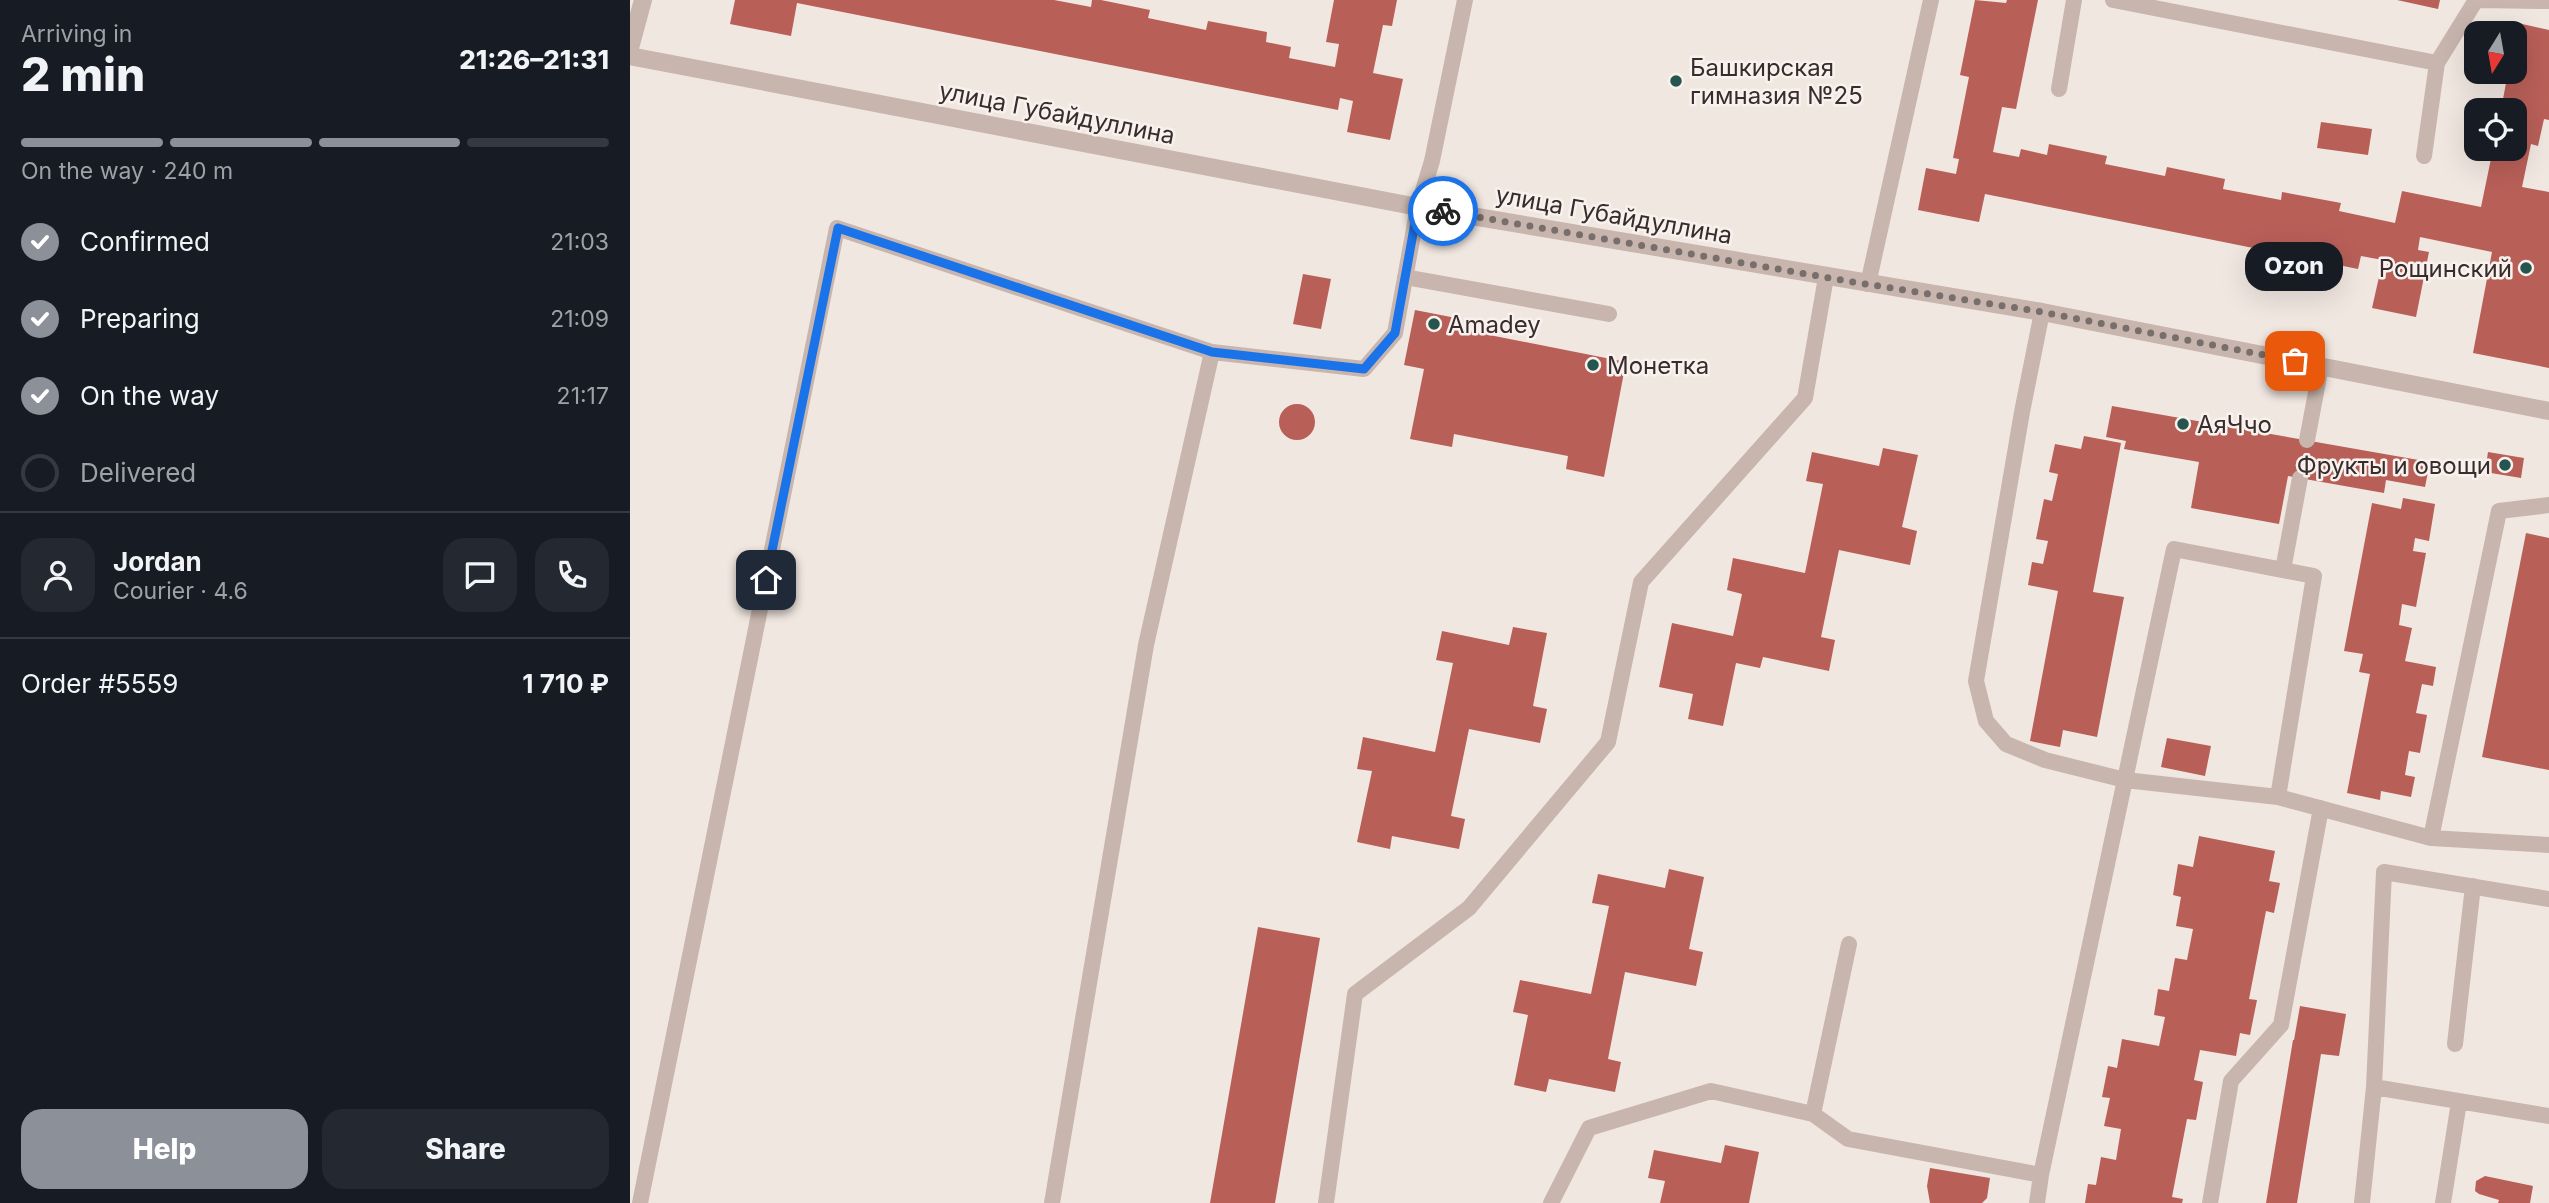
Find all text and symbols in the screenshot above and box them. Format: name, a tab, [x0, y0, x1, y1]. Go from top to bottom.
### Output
text: Arriving in	[21, 20, 132, 48]
north arrow	[2464, 21, 2527, 84]
map controls	[2464, 21, 2527, 161]
text: 21:26–21:31	[459, 44, 609, 75]
text: 2 min	[21, 46, 145, 102]
place label: Башкирская гимназия №25	[1690, 53, 1863, 110]
marker: Башкирская гимназия №25	[1668, 73, 1684, 89]
street label: улица Губайдуллина	[937, 76, 1177, 150]
button: locate	[2464, 98, 2527, 161]
text: On the way · 240 m	[21, 157, 233, 185]
courier	[1408, 176, 1478, 246]
street label: улица Губайдуллина	[1493, 180, 1735, 250]
icon: bike	[1424, 192, 1462, 230]
icon: check	[21, 223, 59, 261]
text: Confirmed	[80, 226, 210, 257]
text: 21:03	[550, 228, 609, 256]
callout: Ozon	[2246, 242, 2344, 291]
text: Ozon	[2264, 252, 2324, 280]
place label: Рощинский	[2379, 254, 2512, 283]
marker: Рощинский	[2518, 260, 2534, 276]
icon: check	[21, 300, 59, 338]
text: Preparing	[80, 303, 200, 334]
text: 21:09	[550, 305, 609, 333]
place label: Amadey	[1448, 310, 1541, 339]
marker: Amadey	[1426, 316, 1442, 332]
pin	[2265, 331, 2325, 391]
icon: bag	[2276, 342, 2314, 380]
place label: Монетка	[1607, 351, 1709, 380]
marker: Монетка	[1585, 357, 1601, 373]
icon: check	[21, 377, 59, 415]
text: On the way	[80, 380, 219, 411]
text: 21:17	[557, 382, 609, 410]
place label: АяЧчо	[2197, 410, 2272, 439]
marker: АяЧчо	[2175, 416, 2191, 432]
place label: Фрукты и овощи	[2297, 451, 2491, 480]
text: Delivered	[80, 457, 196, 488]
marker: Фрукты и овощи	[2497, 457, 2513, 473]
button: person	[21, 538, 95, 612]
button: chat	[443, 538, 517, 612]
button: phone	[535, 538, 609, 612]
text: Jordan	[113, 546, 202, 577]
pin	[736, 550, 796, 610]
icon: home	[747, 561, 785, 599]
text: Courier · 4.6	[113, 577, 248, 605]
text: Order #5559	[21, 668, 178, 699]
text: 1 710 ₽	[522, 668, 609, 699]
button: Help	[21, 1109, 308, 1189]
button: Share	[322, 1109, 609, 1189]

